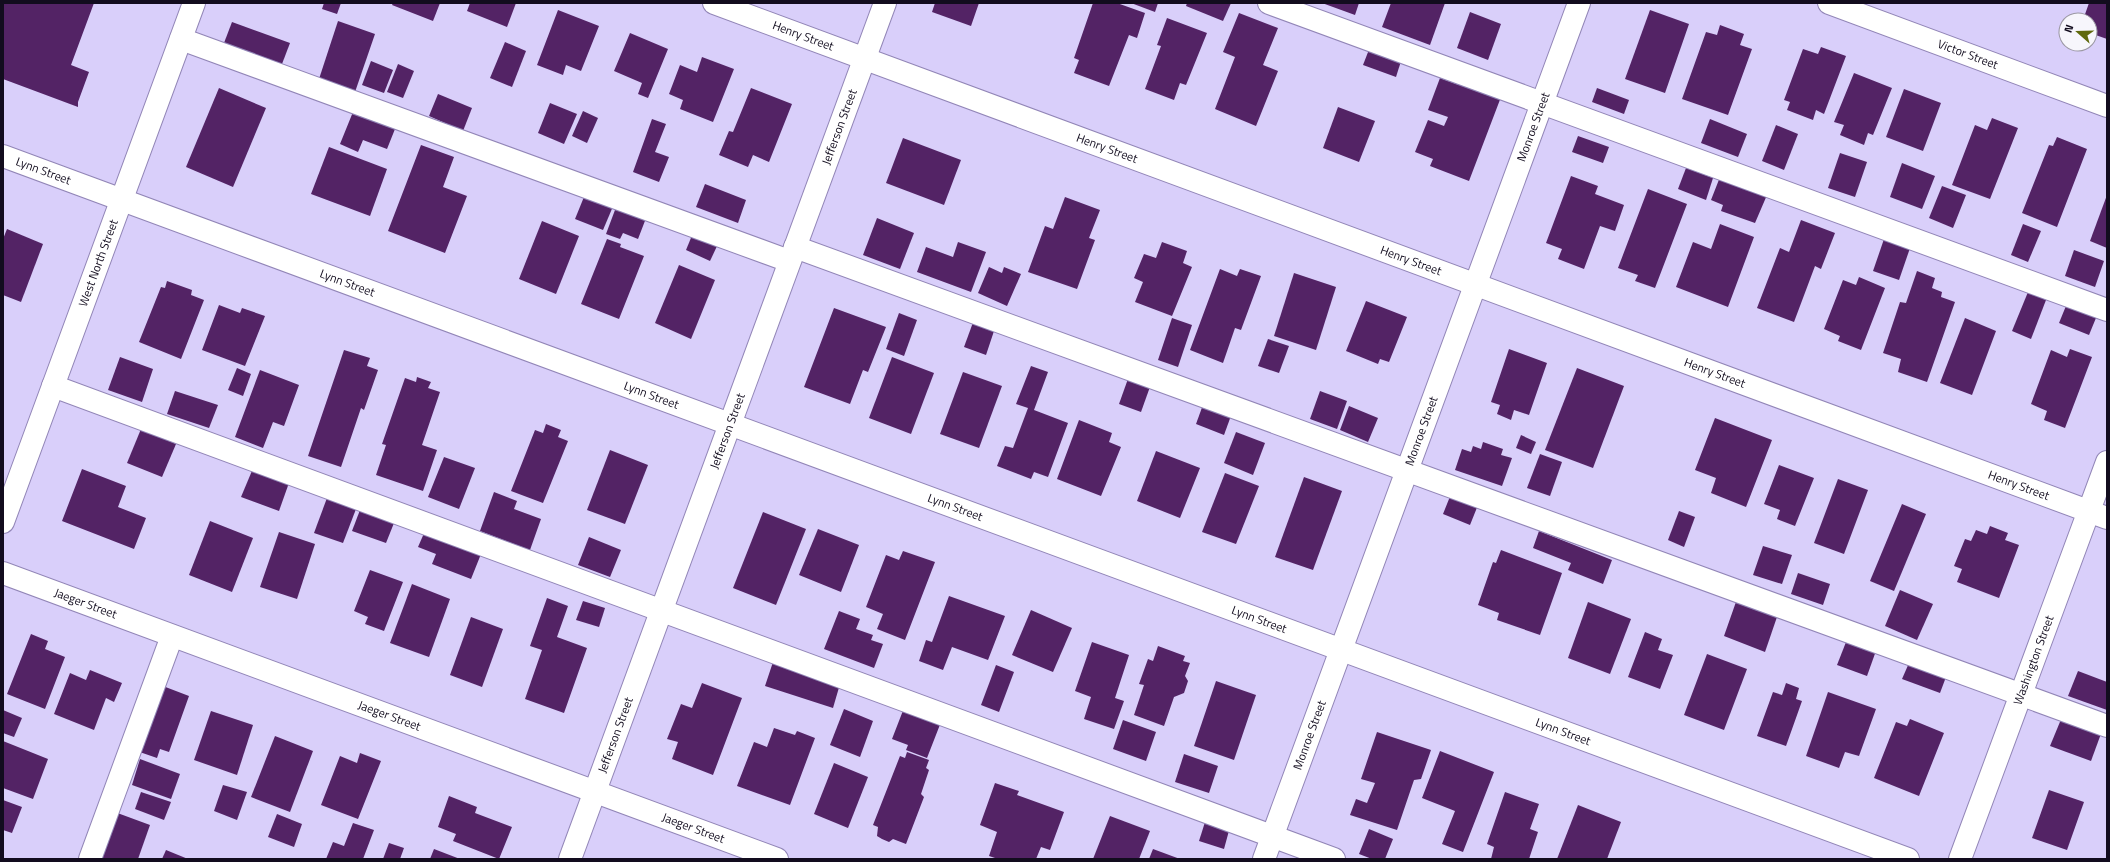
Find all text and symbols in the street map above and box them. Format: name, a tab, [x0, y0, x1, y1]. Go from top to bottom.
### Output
north arrow	[2058, 12, 2098, 52]
street label: Henry Street	[770, 15, 837, 56]
text: N	[2060, 22, 2077, 35]
street label: Victor Street	[1935, 34, 2002, 74]
street label: Jefferson Street	[816, 85, 862, 167]
street label: Monroe Street	[1511, 89, 1555, 164]
street label: Henry Street	[1074, 128, 1141, 168]
street label: Lynn Street	[13, 152, 75, 190]
street label: West North Street	[73, 216, 123, 309]
street label: Henry Street	[1378, 240, 1445, 280]
street label: Lynn Street	[317, 264, 378, 302]
street label: Henry Street	[1682, 352, 1749, 393]
street label: Lynn Street	[621, 376, 682, 414]
street label: Jefferson Street	[704, 390, 750, 472]
street label: Monroe Street	[1400, 393, 1443, 468]
street label: Henry Street	[1985, 465, 2053, 505]
street label: Lynn Street	[925, 488, 986, 526]
street label: Jaeger Street	[52, 583, 120, 624]
street label: Lynn Street	[1229, 600, 1290, 638]
street label: Washington Street	[2008, 612, 2059, 708]
street label: Jefferson Street	[592, 694, 638, 776]
street label: Jaeger Street	[356, 695, 424, 736]
street label: Monroe Street	[1288, 697, 1331, 772]
street label: Lynn Street	[1533, 712, 1594, 750]
street label: Jaeger Street	[660, 807, 728, 848]

